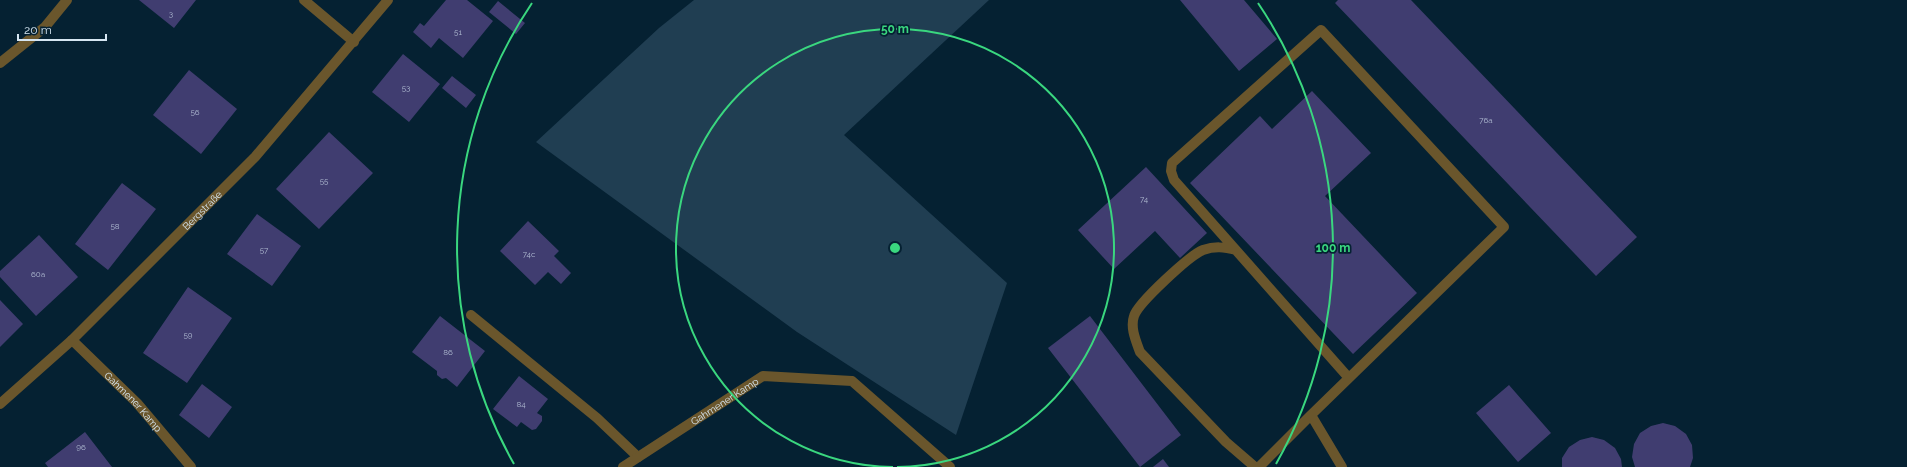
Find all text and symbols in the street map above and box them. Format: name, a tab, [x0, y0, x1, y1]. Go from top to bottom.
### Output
house number: 3	[169, 9, 173, 19]
scale bar	[18, 16, 106, 42]
text: 50 m	[881, 22, 909, 36]
text: 20 m	[24, 23, 52, 37]
house number: 51	[454, 27, 462, 37]
house number: 53	[402, 83, 410, 93]
house number: 56	[190, 107, 200, 117]
house number: 76a	[1479, 115, 1493, 125]
house number: 55	[320, 176, 329, 186]
street label: Bergstraße	[180, 189, 224, 232]
house number: 74	[1140, 194, 1149, 204]
house number: 58	[110, 221, 120, 231]
centre of rings	[888, 241, 902, 255]
text: 100 m	[1316, 241, 1350, 255]
house number: 57	[260, 245, 269, 255]
house number: 74c	[523, 249, 536, 259]
house number: 60a	[31, 269, 45, 279]
house number: 59	[183, 330, 193, 340]
house number: 86	[443, 347, 453, 357]
street label: Gahmener Kamp	[102, 370, 164, 434]
street label: Gahmener Kamp	[689, 376, 761, 427]
house number: 84	[516, 399, 526, 409]
house number: 96	[76, 442, 86, 452]

